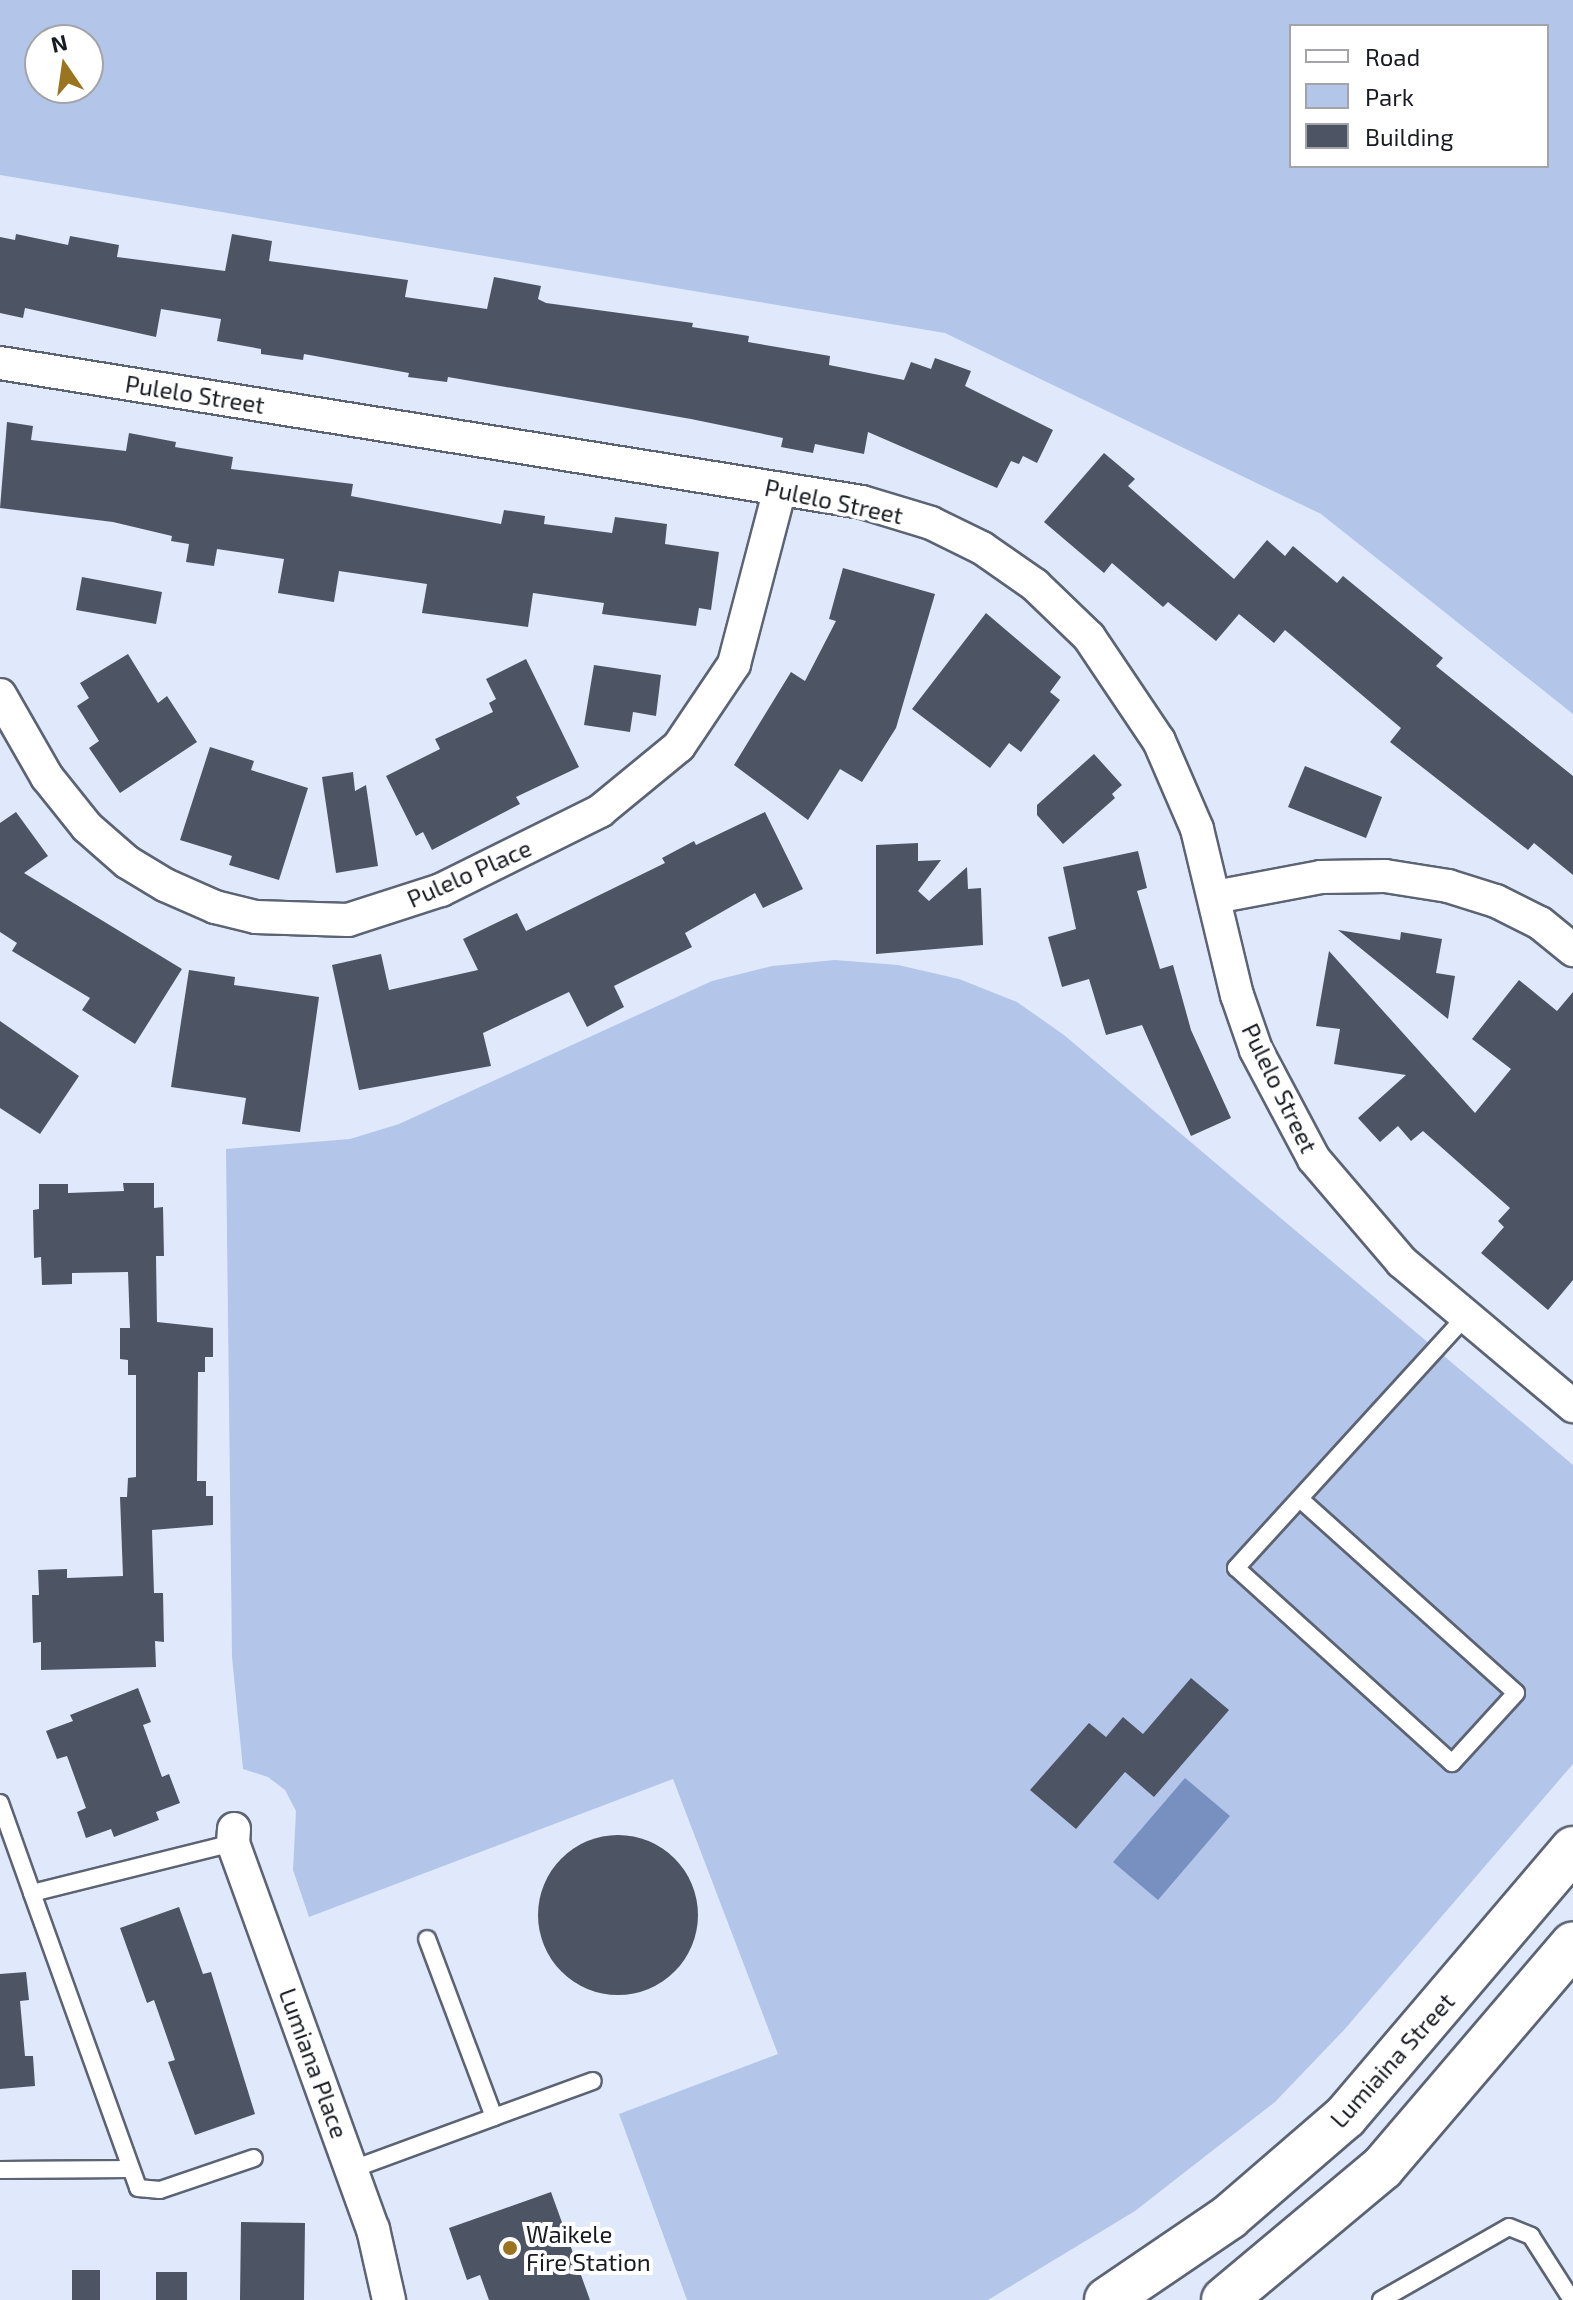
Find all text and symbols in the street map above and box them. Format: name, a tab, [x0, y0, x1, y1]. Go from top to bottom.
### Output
north arrow	[24, 24, 104, 104]
legend	[1289, 24, 1549, 168]
text: N	[48, 28, 70, 57]
text: Road	[1365, 42, 1420, 71]
text: Park	[1365, 82, 1414, 111]
text: Building	[1365, 122, 1454, 151]
street label: Pulelo Street	[123, 369, 267, 419]
street label: Pulelo Street	[762, 472, 906, 530]
street label: Pulelo Place	[402, 833, 536, 913]
street label: Pulelo Street	[1236, 1018, 1324, 1158]
street label: Lumiana Place	[274, 1984, 354, 2142]
street label: Lumiaina Street	[1324, 1987, 1460, 2133]
place label: Waikele Fire Station	[526, 2220, 651, 2276]
marker: Waikele Fire Station	[501, 2239, 519, 2257]

